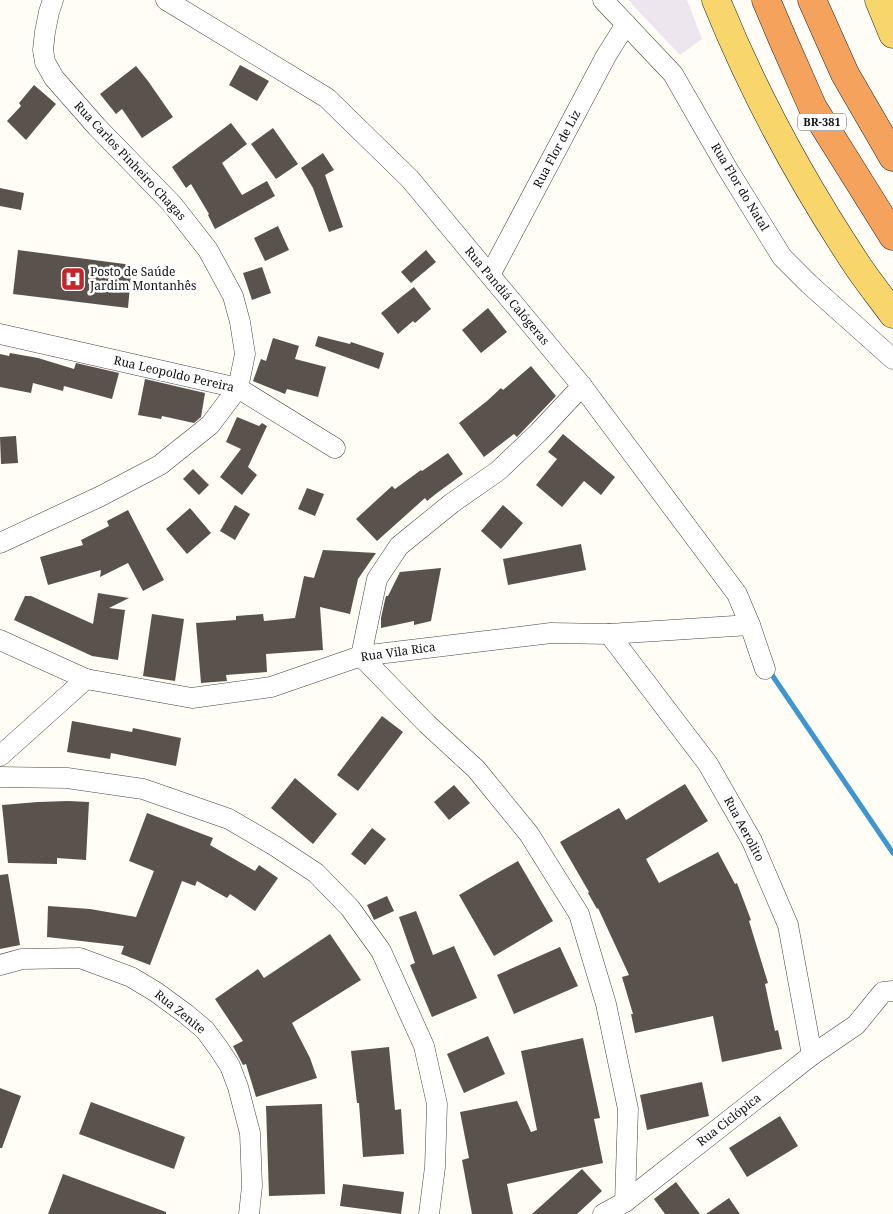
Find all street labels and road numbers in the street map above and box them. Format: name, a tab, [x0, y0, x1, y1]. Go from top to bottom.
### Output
street label: Rua Carlos Pinheiro Chagas	[71, 97, 190, 224]
street label: Rua Flor de Liz	[529, 107, 584, 191]
road number: BR-381	[798, 114, 846, 130]
street label: Rua Flor do Natal	[707, 140, 774, 234]
street label: Rua Pandiá Calógeras	[461, 243, 554, 348]
street label: Rua Leopoldo Pereira	[112, 351, 236, 396]
street label: Rua Vila Rica	[359, 638, 437, 665]
street label: Rua Aerolito	[720, 793, 769, 864]
street label: Rua Zenite	[151, 986, 209, 1037]
street label: Rua Ciclópica	[693, 1089, 764, 1150]

